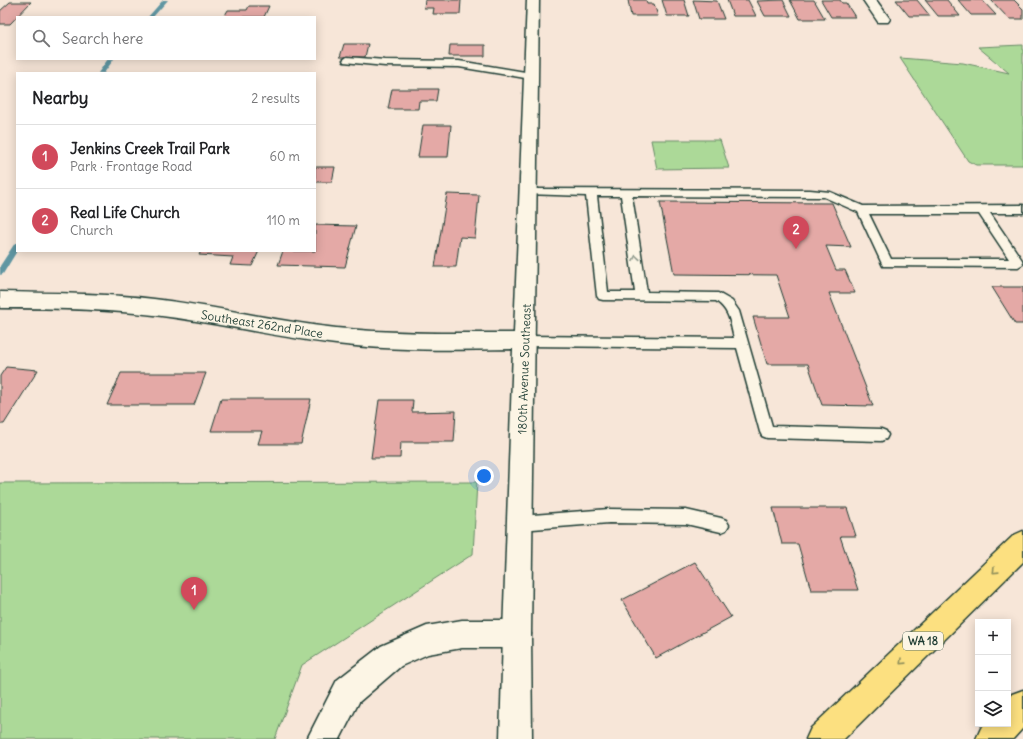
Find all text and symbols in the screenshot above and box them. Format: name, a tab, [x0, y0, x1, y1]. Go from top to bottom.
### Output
search box	[16, 16, 316, 60]
icon: search	[30, 27, 52, 49]
text: Search here	[62, 29, 143, 48]
text: Nearby	[32, 87, 88, 109]
text: 2 results	[251, 90, 300, 107]
text: Jenkins Creek Trail Park	[70, 139, 230, 158]
text: 1	[42, 148, 48, 165]
text: 60 m	[269, 148, 300, 165]
text: Park · Frontage Road	[70, 158, 192, 175]
text: Real Life Church	[70, 203, 180, 222]
text: 2	[41, 212, 49, 229]
text: 110 m	[267, 212, 300, 229]
pin: 2	[783, 216, 809, 249]
text: Church	[70, 222, 113, 239]
one-way arrow	[632, 255, 641, 261]
street label: 180th Avenue Southeast	[514, 303, 534, 435]
street label: Southeast 262nd Place	[200, 307, 324, 341]
your location	[474, 466, 494, 486]
one-way arrow	[992, 566, 1000, 574]
pin: 1	[181, 577, 207, 610]
map controls	[975, 619, 1011, 727]
button: +	[975, 619, 1011, 655]
road number: WA 18	[903, 632, 943, 650]
button: −	[975, 655, 1011, 691]
one-way arrow	[899, 657, 907, 664]
button: layers	[975, 691, 1011, 727]

